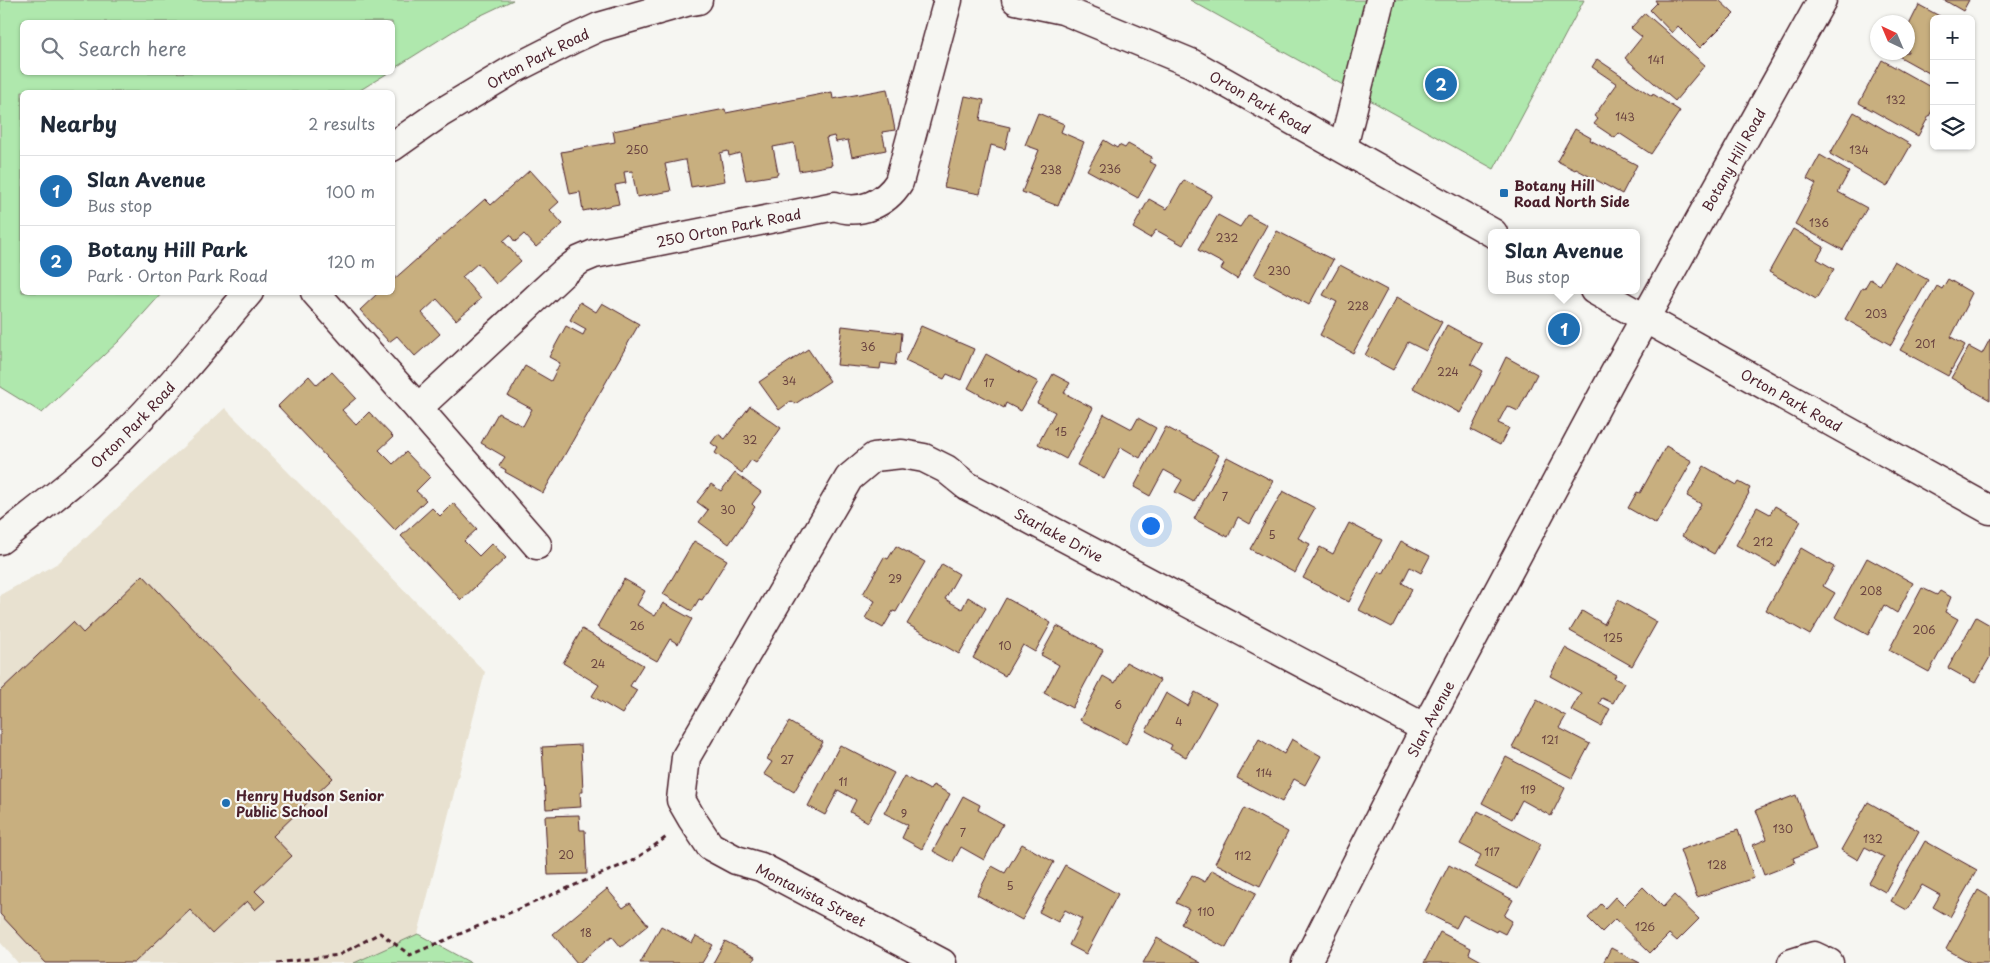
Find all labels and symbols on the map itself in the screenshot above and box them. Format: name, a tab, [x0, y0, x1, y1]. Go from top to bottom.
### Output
north arrow	[1870, 15, 1915, 60]
street label: Orton Park Road	[482, 23, 592, 94]
house number: 141	[1648, 51, 1664, 68]
street label: Orton Park Road	[1206, 65, 1315, 139]
pin: 2	[1425, 65, 1457, 103]
house number: 132	[1886, 91, 1906, 108]
street label: Botany Hill Road	[1696, 104, 1770, 215]
house number: 143	[1615, 108, 1635, 125]
house number: 250	[626, 141, 648, 158]
house number: 134	[1849, 141, 1869, 158]
house number: 236	[1099, 160, 1121, 177]
house number: 238	[1040, 161, 1062, 178]
place label: Botany Hill Road North Side	[1514, 175, 1630, 212]
marker: Botany Hill Road North Side	[1498, 187, 1510, 199]
street label: 250 Orton Park Road	[655, 203, 803, 252]
house number: 136	[1809, 214, 1829, 231]
house number: 232	[1216, 229, 1238, 246]
house number: 230	[1268, 262, 1290, 279]
house number: 228	[1347, 297, 1369, 314]
house number: 203	[1865, 305, 1887, 322]
pin: 1	[1548, 310, 1580, 348]
house number: 201	[1915, 335, 1935, 352]
house number: 36	[861, 338, 876, 355]
house number: 224	[1437, 363, 1459, 380]
street label: Orton Park Road	[1737, 363, 1846, 436]
house number: 34	[782, 372, 796, 389]
house number: 17	[984, 374, 995, 391]
street label: Orton Park Road	[86, 377, 179, 473]
house number: 15	[1055, 423, 1067, 440]
house number: 32	[743, 431, 758, 448]
house number: 7	[1222, 488, 1228, 505]
house number: 30	[720, 501, 736, 518]
street label: Starlake Drive	[1011, 503, 1107, 567]
your location	[1138, 513, 1164, 539]
house number: 5	[1268, 526, 1276, 543]
house number: 212	[1753, 533, 1773, 550]
house number: 29	[888, 570, 902, 587]
house number: 208	[1860, 582, 1882, 599]
house number: 26	[629, 617, 645, 634]
house number: 206	[1913, 621, 1935, 638]
house number: 125	[1603, 629, 1623, 646]
house number: 10	[999, 637, 1011, 654]
house number: 24	[591, 655, 605, 672]
street label: Slan Avenue	[1402, 676, 1459, 761]
house number: 6	[1114, 696, 1122, 713]
house number: 4	[1175, 713, 1183, 730]
house number: 121	[1542, 731, 1558, 748]
house number: 27	[780, 751, 794, 768]
house number: 114	[1256, 764, 1272, 781]
house number: 11	[838, 773, 848, 790]
house number: 119	[1520, 781, 1536, 798]
place label: Henry Hudson Senior Public School	[236, 785, 385, 822]
marker: Henry Hudson Senior Public School	[220, 797, 232, 809]
house number: 9	[901, 805, 907, 822]
house number: 130	[1773, 820, 1793, 837]
house number: 7	[960, 824, 966, 841]
house number: 132	[1863, 830, 1883, 847]
house number: 117	[1484, 843, 1500, 860]
house number: 20	[558, 846, 574, 863]
house number: 112	[1234, 847, 1252, 864]
house number: 128	[1707, 856, 1727, 873]
street label: Montavista Street	[752, 858, 870, 932]
house number: 5	[1006, 877, 1014, 894]
house number: 110	[1197, 903, 1215, 920]
house number: 126	[1635, 918, 1655, 935]
house number: 18	[580, 924, 592, 941]

